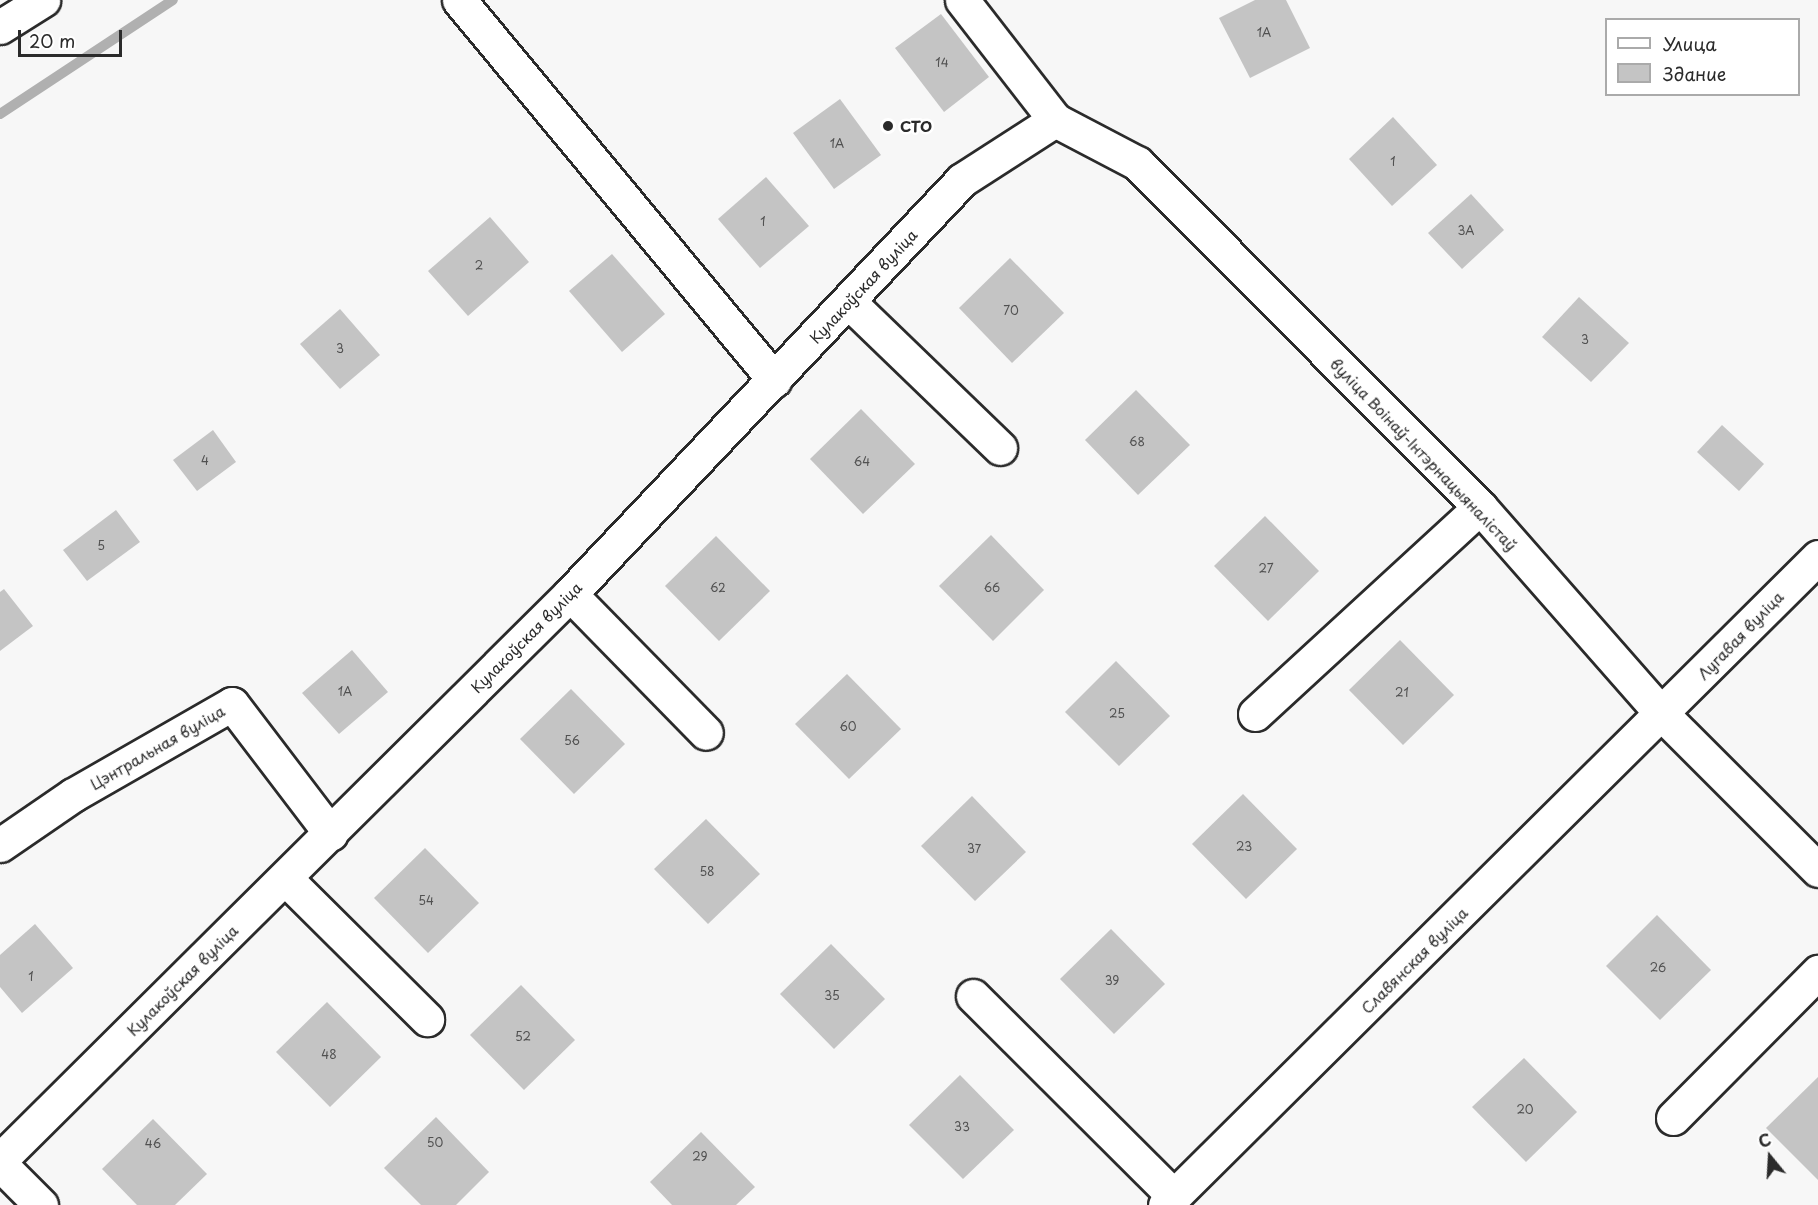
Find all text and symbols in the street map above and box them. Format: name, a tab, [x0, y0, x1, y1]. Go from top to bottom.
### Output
scale bar	[21, 18, 124, 56]
legend	[1605, 18, 1800, 96]
house number: 1А	[1257, 26, 1271, 40]
text: 20 m	[29, 27, 75, 54]
text: Улица	[1663, 30, 1717, 57]
house number: 14	[935, 56, 949, 70]
text: Здание	[1663, 60, 1726, 87]
place label: СТО	[900, 117, 932, 135]
marker: СТО	[881, 119, 895, 133]
house number: 1А	[830, 137, 844, 151]
house number: 1	[1390, 155, 1396, 169]
house number: 1	[760, 215, 766, 229]
house number: 3А	[1457, 224, 1475, 238]
street label: Кулакоўская вуліца	[805, 225, 921, 347]
house number: 2	[475, 259, 483, 273]
house number: 70	[1003, 304, 1019, 318]
house number: 3	[1581, 333, 1589, 347]
house number: 3	[336, 342, 344, 356]
street label: вуліца Воінаў-Інтэрнацыяналістаў	[1327, 354, 1521, 554]
house number: 68	[1129, 435, 1145, 449]
house number: 4	[201, 454, 209, 468]
house number: 64	[854, 455, 870, 469]
house number: 5	[97, 539, 105, 553]
house number: 27	[1259, 562, 1273, 576]
street label: Кулакоўская вуліца	[467, 578, 585, 696]
house number: 62	[710, 581, 726, 595]
house number: 66	[984, 581, 1000, 595]
street label: Лугавая вуліца	[1693, 587, 1787, 683]
house number: 1А	[338, 685, 352, 699]
house number: 21	[1395, 686, 1409, 700]
street label: Цэнтральная вуліца	[87, 701, 227, 793]
house number: 25	[1109, 707, 1125, 721]
house number: 60	[839, 720, 857, 734]
house number: 56	[564, 734, 580, 748]
house number: 23	[1236, 840, 1252, 854]
house number: 37	[967, 842, 981, 856]
house number: 58	[699, 865, 715, 879]
house number: 54	[418, 894, 434, 908]
street label: Славянская вуліца	[1357, 903, 1471, 1017]
street label: Кулакоўская вуліца	[123, 921, 241, 1039]
house number: 26	[1650, 961, 1666, 975]
house number: 1	[28, 970, 34, 984]
house number: 39	[1105, 974, 1119, 988]
house number: 35	[824, 989, 840, 1003]
house number: 52	[515, 1030, 531, 1044]
house number: 48	[321, 1048, 337, 1062]
house number: 20	[1516, 1103, 1534, 1117]
house number: 33	[954, 1120, 970, 1134]
north arrow	[1740, 1127, 1800, 1187]
text: С	[1755, 1127, 1774, 1153]
house number: 50	[427, 1136, 443, 1150]
house number: 46	[145, 1137, 161, 1151]
house number: 29	[692, 1150, 708, 1164]

